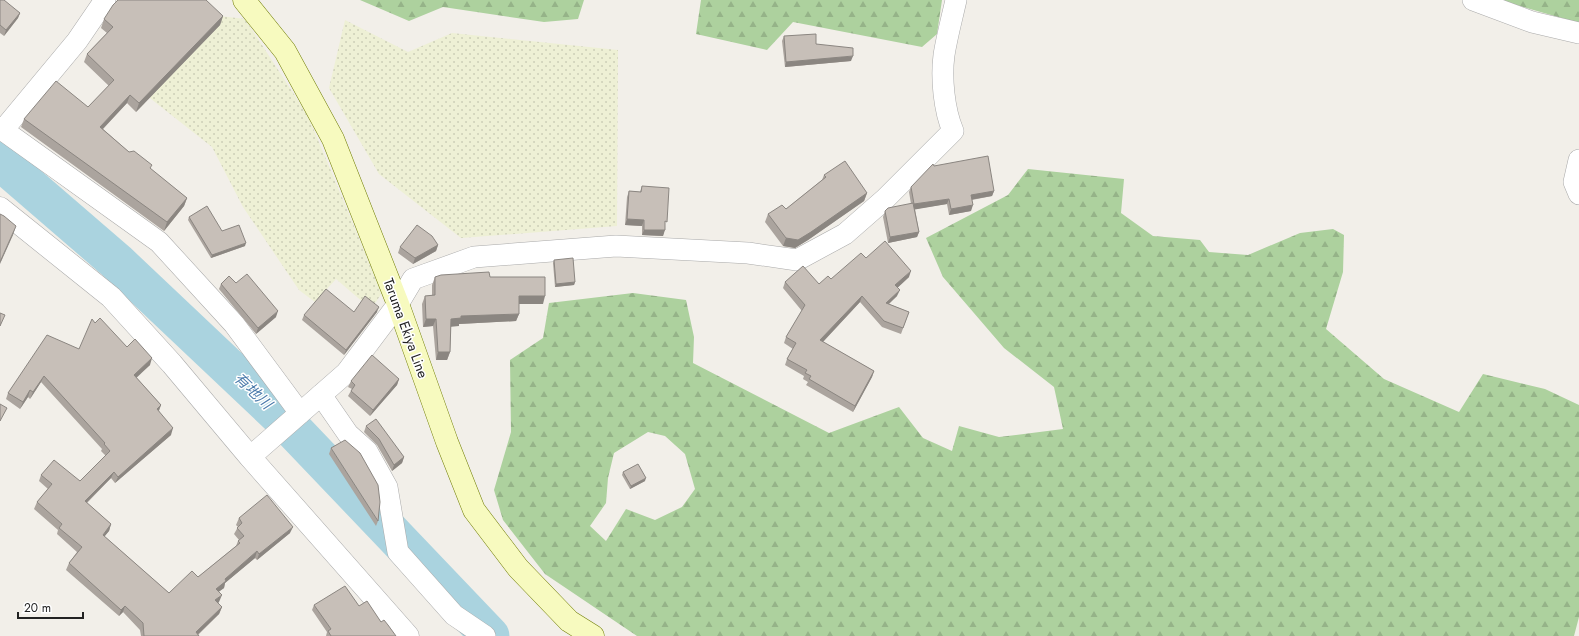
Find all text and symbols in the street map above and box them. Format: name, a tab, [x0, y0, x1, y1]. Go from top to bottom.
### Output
street label: Taruma Ekiya Line	[379, 275, 433, 381]
water label: 有地川	[229, 368, 278, 416]
scale bar	[18, 594, 83, 620]
text: 20 m	[24, 599, 51, 617]

